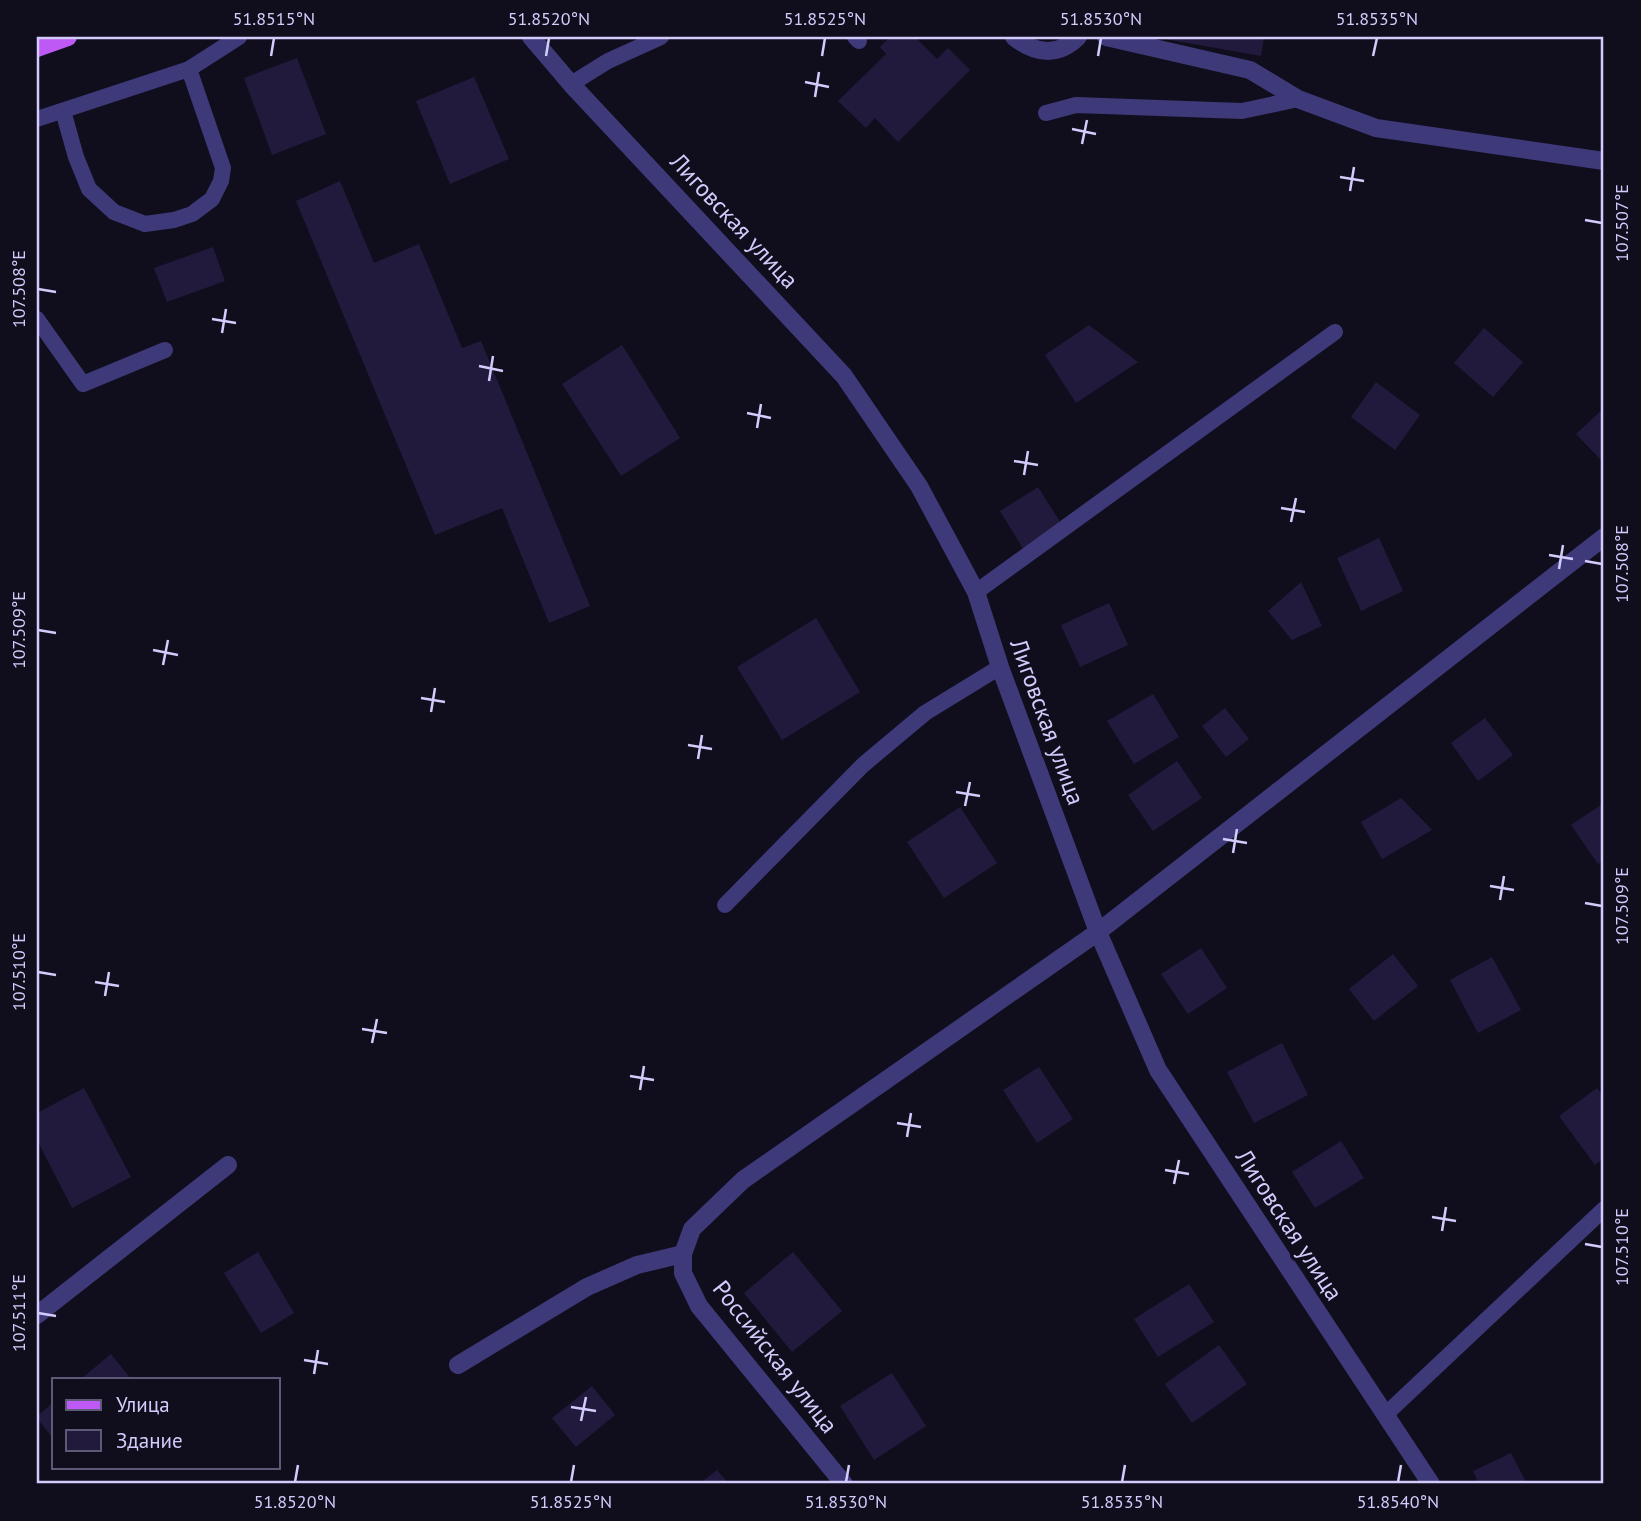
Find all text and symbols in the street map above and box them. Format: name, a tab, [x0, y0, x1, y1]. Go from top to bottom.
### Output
text: 51.8515°N	[233, 7, 315, 30]
text: 51.8520°N	[508, 7, 590, 30]
text: 51.8525°N	[784, 7, 866, 30]
text: 51.8530°N	[1060, 7, 1142, 30]
text: 51.8535°N	[1336, 7, 1418, 30]
street label: Лиговская улица	[663, 146, 805, 295]
text: 107.507°E	[1610, 184, 1633, 262]
text: 107.508°E	[7, 250, 30, 328]
text: 107.508°E	[1610, 525, 1633, 603]
text: 107.509°E	[7, 591, 30, 669]
street label: Лиговская улица	[1003, 634, 1092, 809]
text: 107.509°E	[1610, 867, 1633, 945]
text: 107.510°E	[7, 933, 30, 1011]
street label: Лиговская улица	[1228, 1142, 1350, 1306]
text: 107.510°E	[1610, 1208, 1633, 1286]
text: 107.511°E	[7, 1274, 30, 1352]
street label: Российская улица	[706, 1274, 845, 1439]
legend	[52, 1378, 280, 1468]
text: Улица	[116, 1391, 170, 1418]
text: Здание	[116, 1427, 183, 1454]
text: 51.8520°N	[254, 1490, 336, 1513]
text: 51.8525°N	[530, 1490, 612, 1513]
text: 51.8530°N	[805, 1490, 887, 1513]
text: 51.8535°N	[1081, 1490, 1163, 1513]
text: 51.8540°N	[1357, 1490, 1439, 1513]

